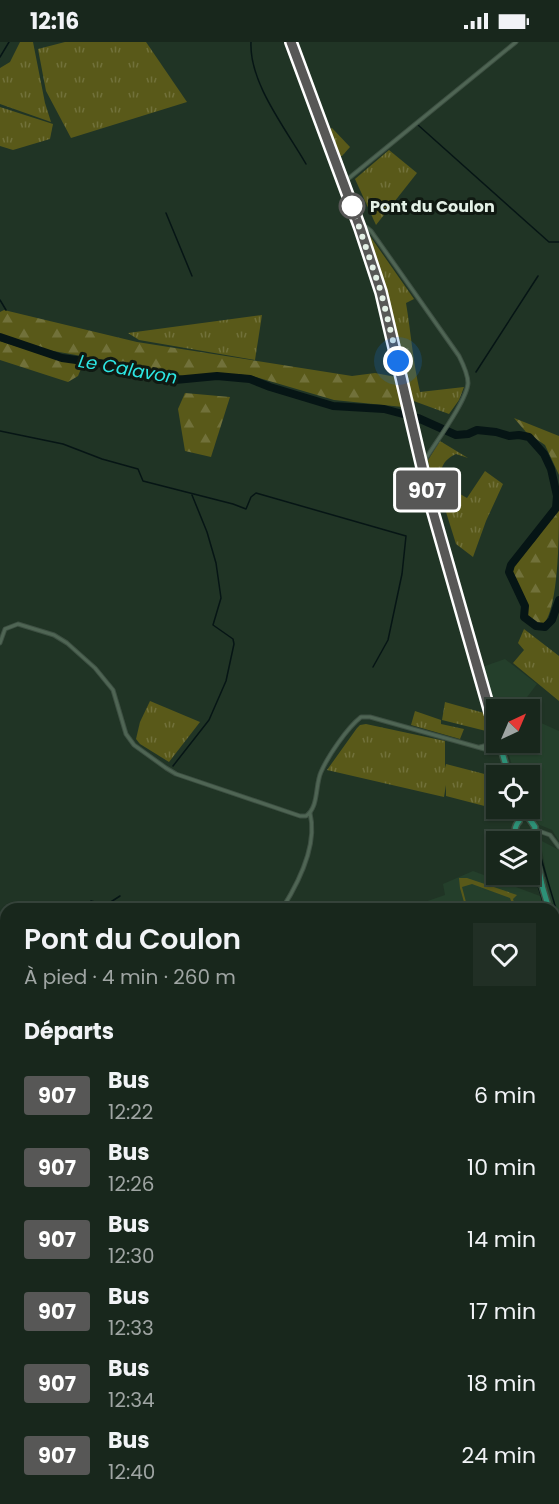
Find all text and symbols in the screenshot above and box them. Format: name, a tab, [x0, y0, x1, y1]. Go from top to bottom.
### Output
text: 12:16	[30, 6, 79, 37]
marker: Pont du Coulon	[339, 193, 365, 219]
place label: Pont du Coulon	[370, 195, 495, 218]
your location	[383, 346, 413, 376]
water label: Le Calavon	[77, 348, 179, 390]
line badge: 907	[392, 470, 462, 510]
text: 907	[408, 476, 446, 505]
north arrow	[486, 699, 540, 753]
map controls	[486, 699, 540, 885]
button: locate	[486, 765, 540, 819]
button: layers	[486, 831, 540, 885]
text: Pont du Coulon	[24, 920, 241, 959]
button: heart	[473, 923, 536, 986]
text: À pied · 4 min · 260 m	[24, 963, 236, 991]
text: Départs	[24, 1016, 114, 1047]
text: Bus	[108, 1065, 150, 1096]
text: 6 min	[474, 1080, 536, 1111]
text: 907	[38, 1081, 76, 1110]
text: 12:22	[108, 1098, 153, 1126]
text: Bus	[108, 1137, 150, 1168]
text: 10 min	[467, 1152, 536, 1183]
text: 907	[38, 1153, 76, 1182]
text: 12:26	[108, 1170, 154, 1198]
text: Bus	[108, 1209, 150, 1240]
text: 14 min	[467, 1224, 536, 1255]
text: 907	[38, 1225, 76, 1254]
text: 12:30	[108, 1242, 155, 1270]
text: Bus	[108, 1281, 150, 1312]
text: 17 min	[469, 1296, 536, 1327]
text: 907	[38, 1297, 76, 1326]
text: 12:33	[108, 1314, 154, 1342]
text: Bus	[108, 1353, 150, 1384]
text: 18 min	[467, 1368, 536, 1399]
text: 907	[38, 1369, 76, 1398]
text: 12:34	[108, 1386, 155, 1414]
text: Bus	[108, 1425, 150, 1456]
text: 24 min	[461, 1440, 536, 1471]
text: 907	[38, 1441, 76, 1470]
text: 12:40	[108, 1458, 155, 1486]

